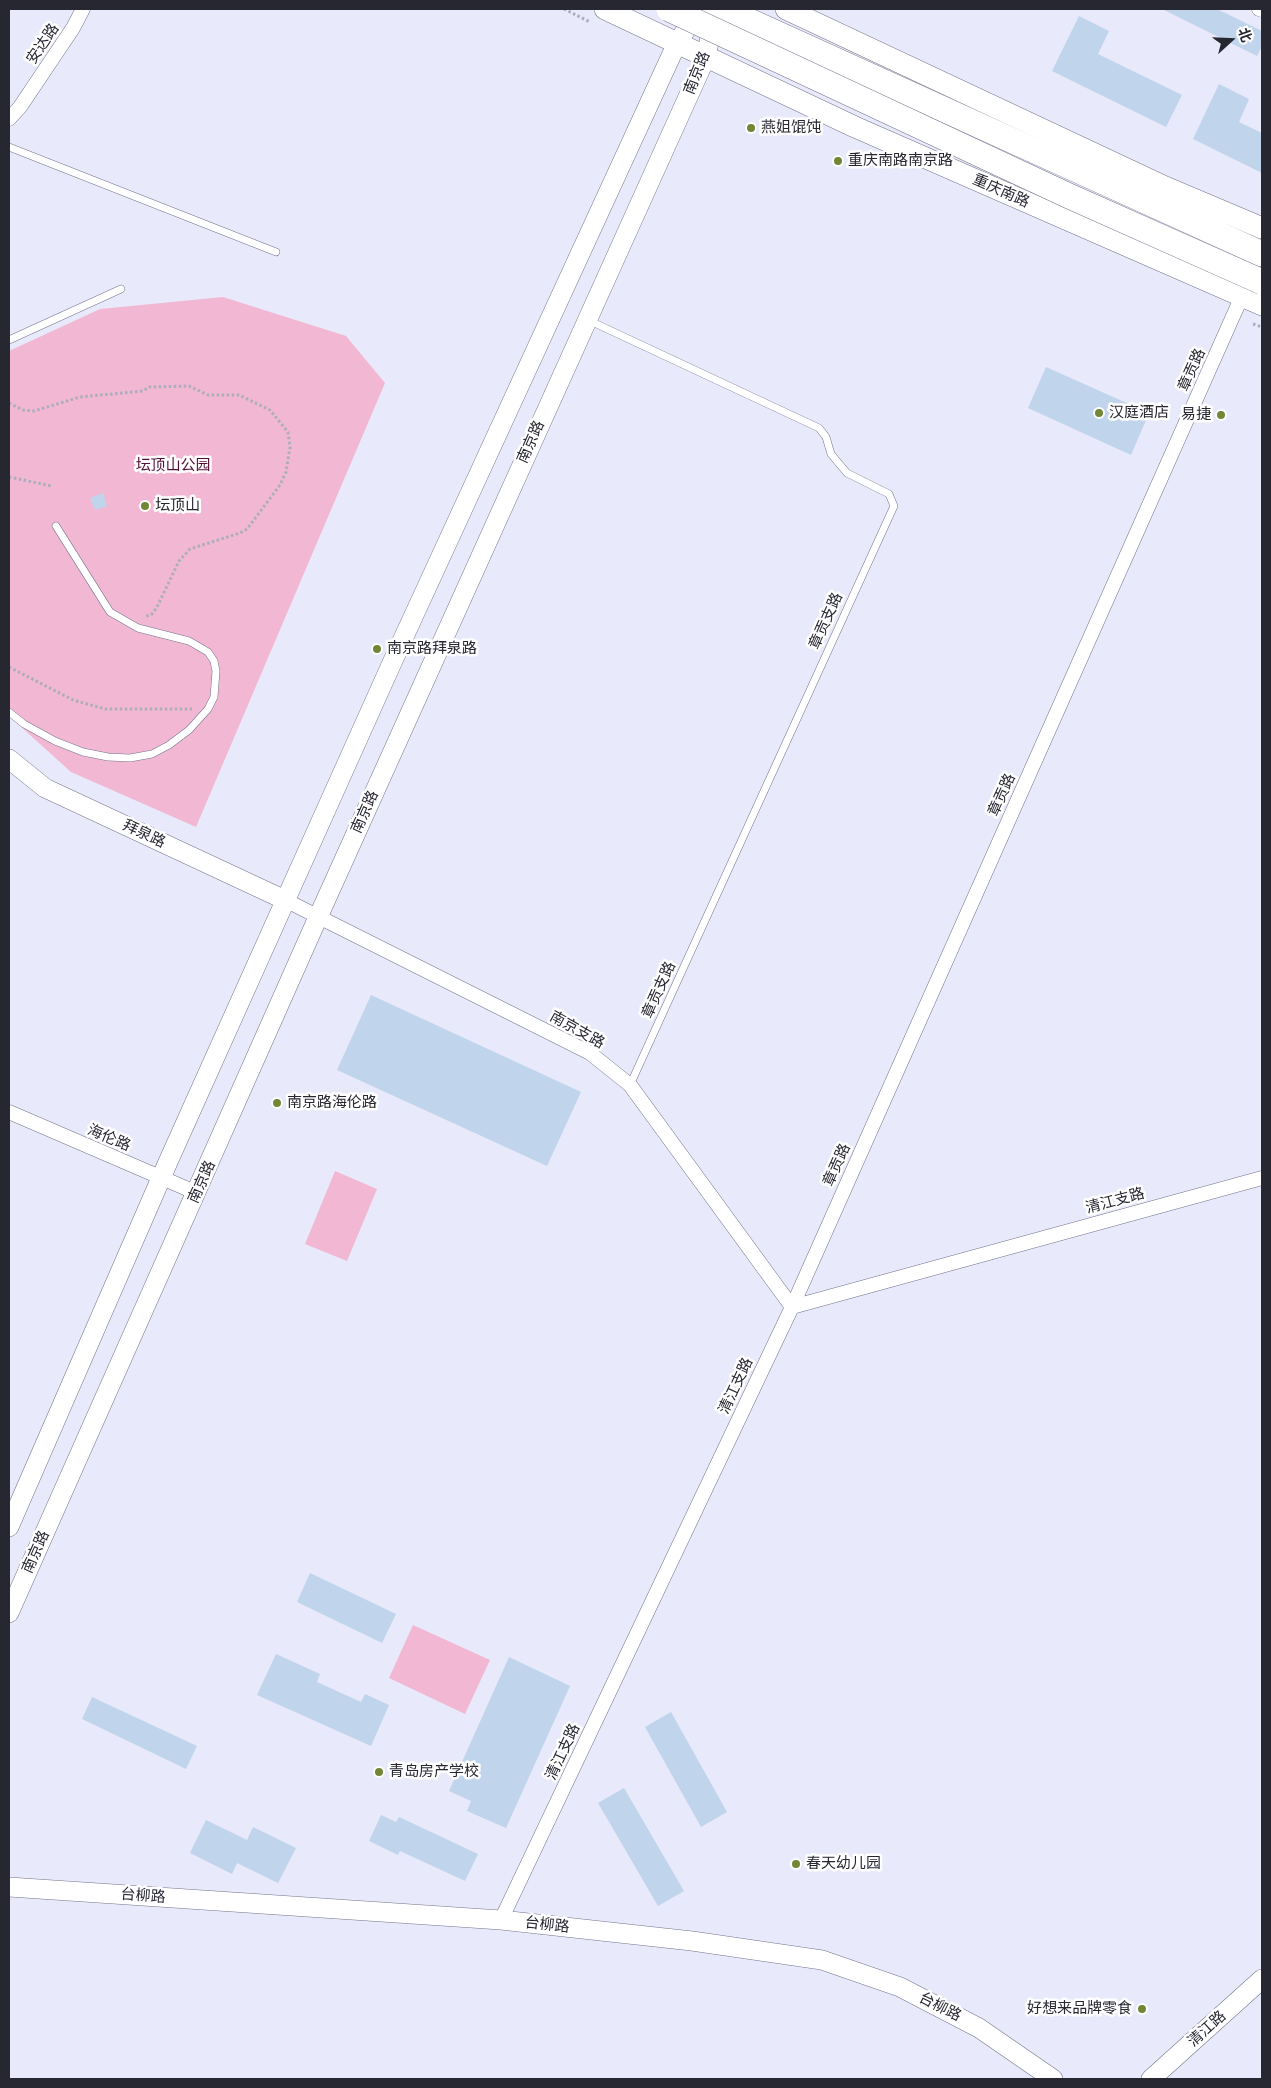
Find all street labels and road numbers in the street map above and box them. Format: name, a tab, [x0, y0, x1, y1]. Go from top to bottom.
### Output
street label: 安达路	[23, 20, 63, 68]
street label: 南京路	[680, 49, 714, 97]
street label: 重庆南路	[970, 171, 1032, 211]
street label: 章贡路	[1175, 346, 1209, 394]
street label: 南京路	[514, 418, 548, 466]
street label: 章贡支路	[806, 590, 846, 652]
street label: 章贡路	[985, 771, 1019, 819]
street label: 南京路	[348, 788, 382, 836]
street label: 拜泉路	[120, 816, 168, 852]
street label: 章贡支路	[639, 959, 679, 1021]
street label: 南京支路	[546, 1008, 608, 1052]
street label: 海伦路	[85, 1121, 133, 1155]
street label: 章贡路	[820, 1141, 854, 1189]
street label: 南京路	[185, 1158, 219, 1206]
street label: 清江支路	[1084, 1185, 1146, 1217]
street label: 清江支路	[715, 1355, 757, 1417]
street label: 南京路	[19, 1528, 53, 1576]
street label: 清江支路	[542, 1721, 584, 1783]
street label: 台柳路	[120, 1885, 166, 1907]
street label: 台柳路	[524, 1914, 570, 1936]
street label: 台柳路	[916, 1989, 964, 2025]
street label: 清江路	[1184, 2007, 1230, 2051]

